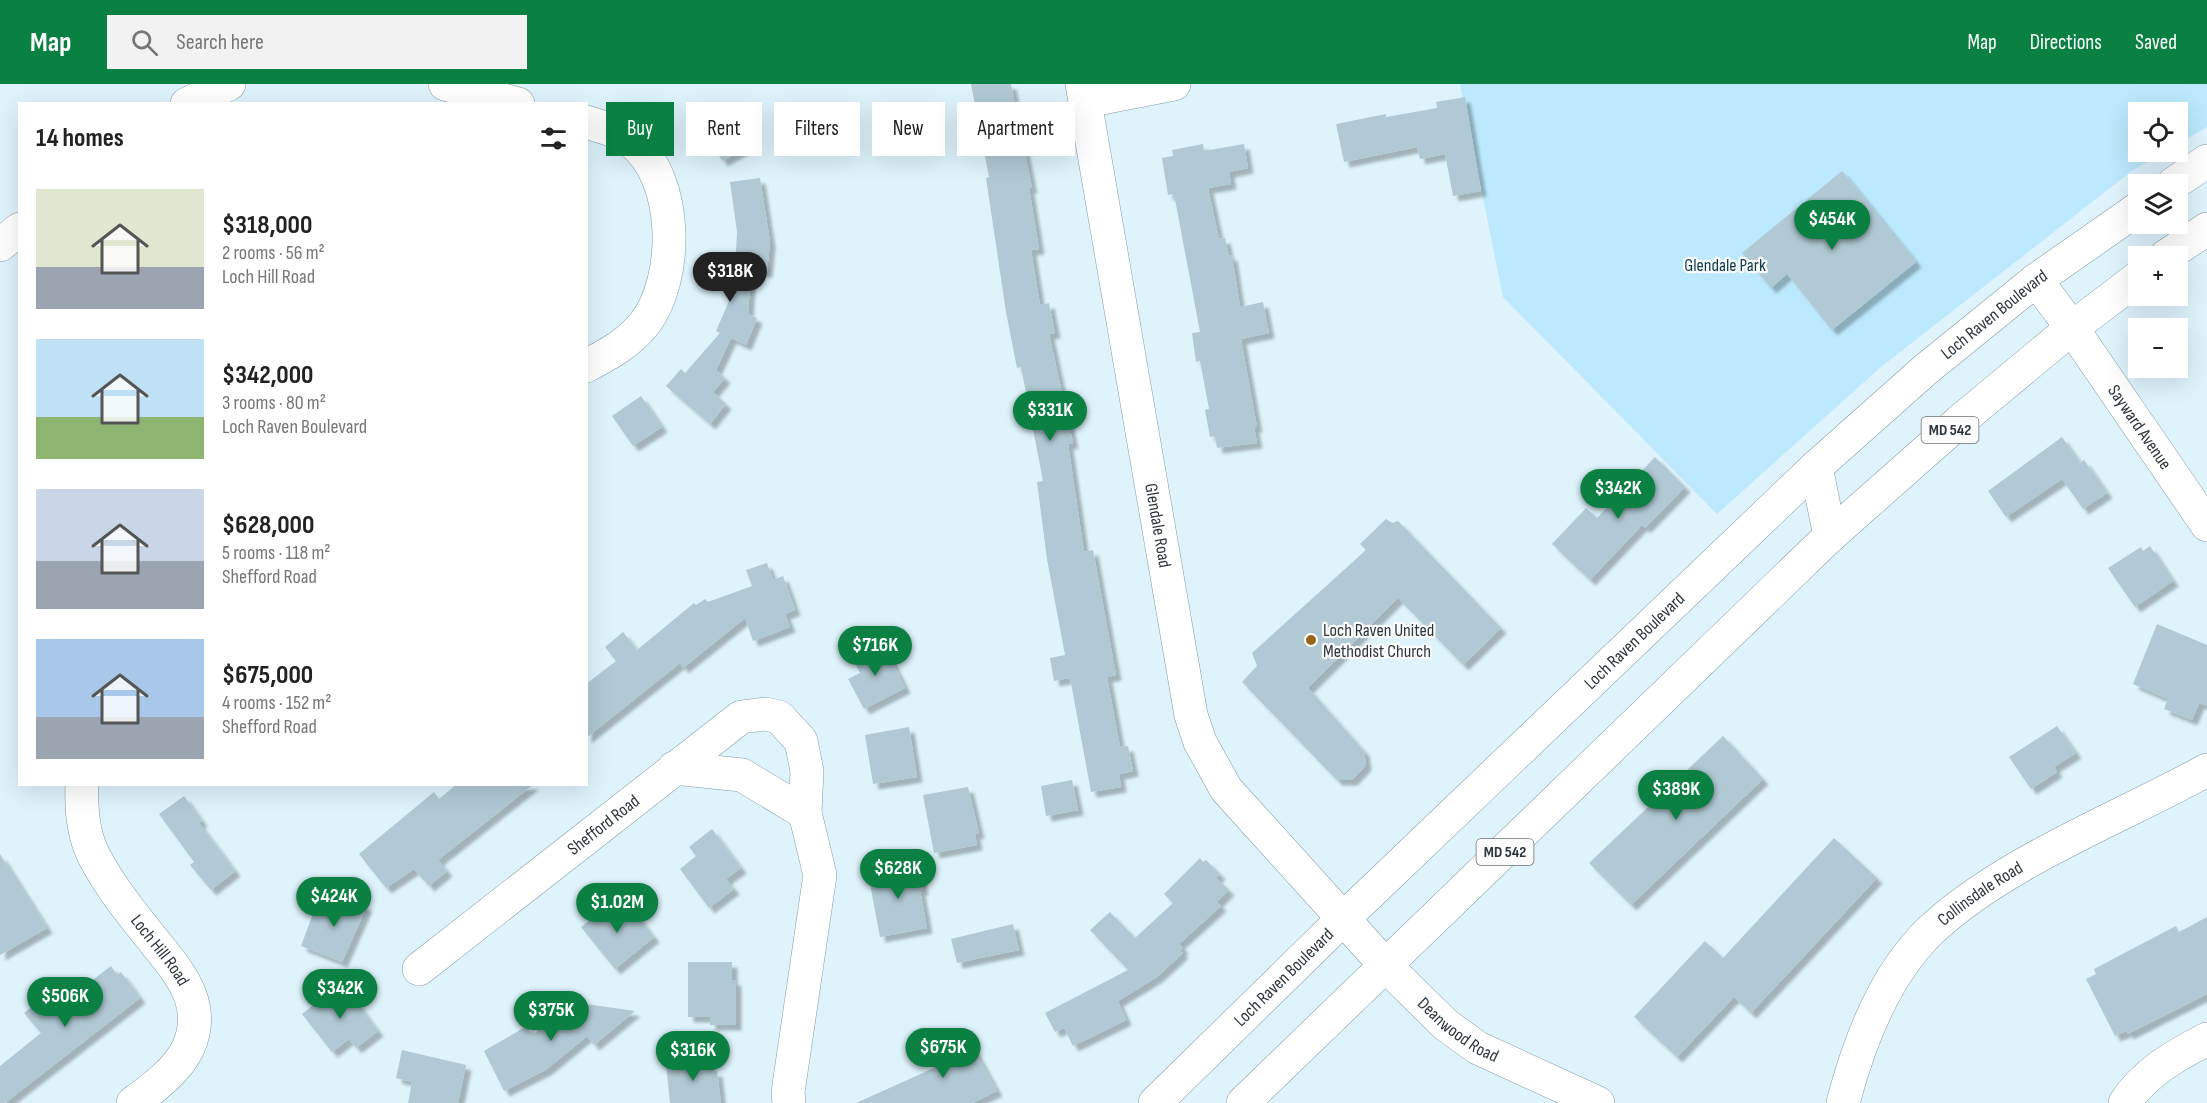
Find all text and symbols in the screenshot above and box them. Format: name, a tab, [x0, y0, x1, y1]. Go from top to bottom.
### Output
search box	[107, 15, 527, 69]
text: Map	[30, 26, 71, 59]
icon: search	[128, 26, 161, 59]
text: Search here	[176, 29, 264, 56]
text: Map	[1967, 30, 1997, 55]
text: Directions	[2030, 30, 2102, 55]
text: Saved	[2135, 30, 2177, 55]
chip: Buy	[606, 102, 674, 156]
chip: Rent	[686, 102, 762, 156]
chip: Filters	[774, 102, 860, 156]
chip: New	[872, 102, 945, 156]
chip: Apartment	[957, 102, 1075, 156]
map controls	[2128, 102, 2188, 378]
button: locate	[2128, 102, 2188, 162]
icon: filters	[537, 122, 570, 155]
text: 14 homes	[36, 123, 124, 154]
button: layers	[2128, 174, 2188, 234]
pin: $454K	[1790, 200, 1874, 251]
text: $454K	[1808, 207, 1856, 231]
text: $318,000	[222, 210, 312, 241]
icon: home	[84, 213, 156, 285]
text: 2 rooms · 56 m²	[222, 241, 325, 265]
button: +	[2128, 246, 2188, 306]
pin: $318K	[688, 252, 772, 303]
park label: Glendale Park	[1684, 255, 1766, 276]
text: $318K	[707, 259, 753, 283]
text: Loch Hill Road	[222, 265, 315, 289]
street label: Loch Raven Boulevard	[1937, 265, 2051, 363]
button: −	[2128, 318, 2188, 378]
text: $342,000	[222, 360, 313, 391]
icon: home	[84, 363, 156, 435]
street label: Sayward Avenue	[2104, 381, 2176, 473]
text: 3 rooms · 80 m²	[222, 391, 326, 415]
pin: $331K	[1008, 391, 1092, 442]
text: $331K	[1027, 398, 1073, 422]
text: Loch Raven Boulevard	[222, 415, 367, 439]
road number: MD 542	[1922, 417, 1978, 443]
pin: $342K	[1576, 469, 1660, 520]
text: $342K	[1594, 476, 1642, 500]
street label: Glendale Road	[1141, 482, 1176, 569]
text: $628,000	[222, 510, 314, 541]
icon: home	[84, 513, 156, 585]
text: 5 rooms · 118 m²	[222, 541, 331, 565]
text: Shefford Road	[222, 565, 317, 589]
street label: Loch Raven Boulevard	[1580, 588, 1689, 693]
place label: Loch Raven United Methodist Church	[1323, 620, 1434, 662]
pin: $716K	[833, 626, 917, 677]
text: $716K	[852, 633, 898, 657]
marker: Loch Raven United Methodist Church	[1304, 633, 1318, 647]
text: $675,000	[222, 660, 313, 691]
icon: home	[84, 663, 156, 735]
text: 4 rooms · 152 m²	[222, 691, 331, 715]
text: Shefford Road	[222, 715, 317, 739]
pin: $389K	[1634, 770, 1718, 821]
text: $389K	[1652, 777, 1700, 801]
street label: Shefford Road	[563, 790, 643, 859]
road number: MD 542	[1476, 839, 1534, 865]
pin: $628K	[856, 849, 940, 900]
text: $628K	[874, 856, 922, 880]
street label: Collinsdale Road	[1933, 857, 2026, 930]
pin: $424K	[292, 877, 376, 928]
pin: $1.02M	[568, 883, 666, 934]
text: $424K	[310, 884, 358, 908]
text: $1.02M	[590, 890, 644, 914]
street label: Loch Hill Road	[126, 910, 194, 989]
street label: Loch Raven Boulevard	[1230, 924, 1338, 1030]
pin: $342K	[298, 969, 382, 1020]
text: $342K	[316, 976, 364, 1000]
pin: $506K	[23, 977, 107, 1028]
text: $506K	[41, 984, 89, 1008]
pin: $375K	[509, 991, 593, 1042]
street label: Deanwood Road	[1413, 993, 1502, 1066]
text: $375K	[528, 998, 574, 1022]
pin: $675K	[901, 1028, 985, 1079]
pin: $316K	[651, 1031, 735, 1082]
text: $675K	[920, 1035, 967, 1059]
text: $316K	[670, 1038, 716, 1062]

